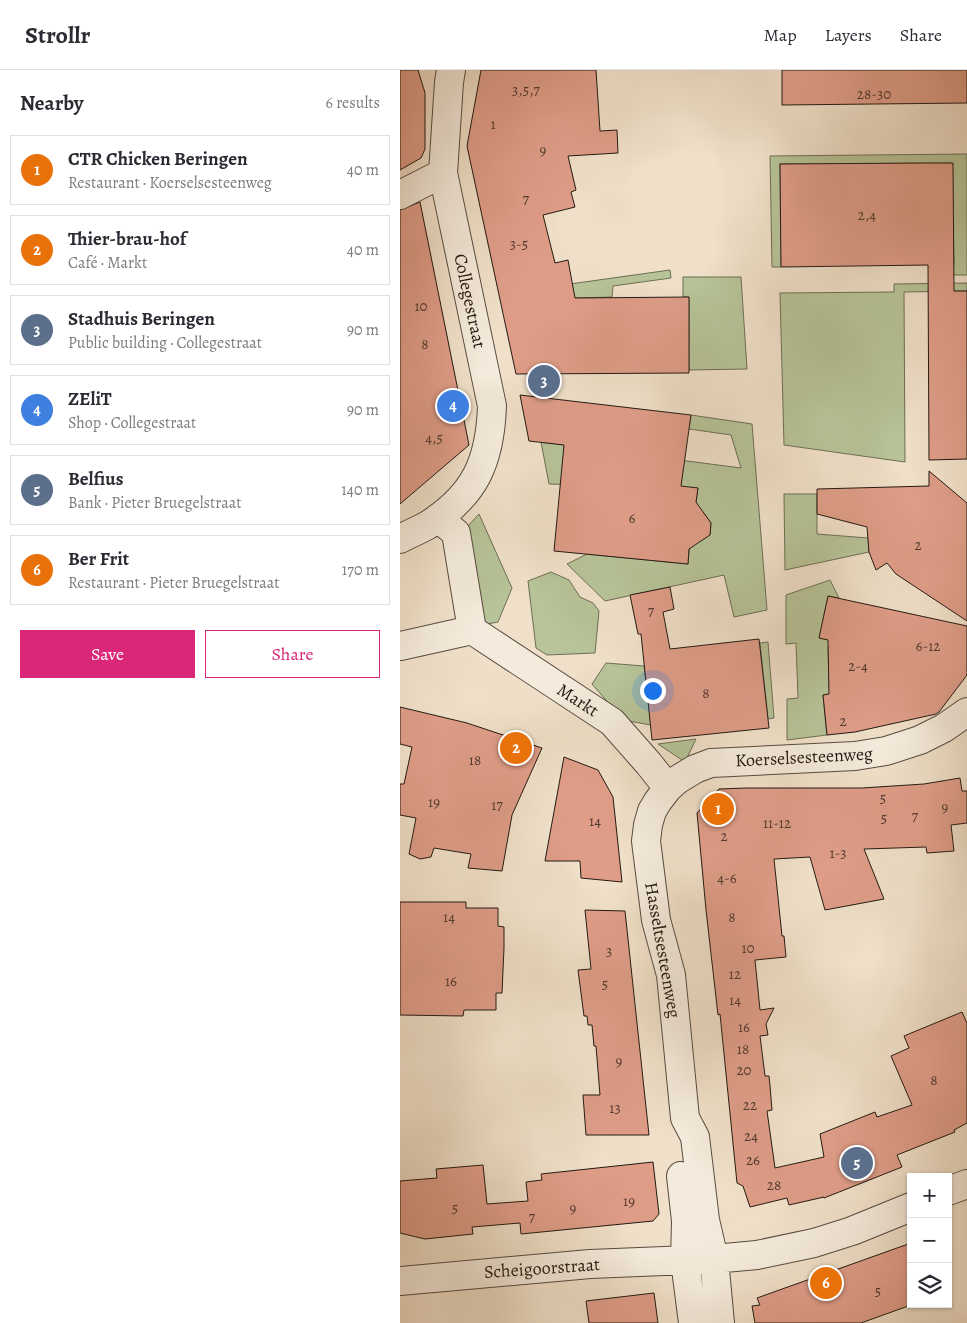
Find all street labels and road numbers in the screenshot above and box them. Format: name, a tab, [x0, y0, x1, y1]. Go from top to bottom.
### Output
street label: Collegestraat	[448, 251, 492, 351]
street label: Markt	[552, 678, 604, 722]
street label: Koerselsesteenweg	[735, 741, 873, 773]
street label: Hasseltsesteenweg	[639, 880, 687, 1020]
street label: Scheigoorstraat	[483, 1252, 601, 1284]

